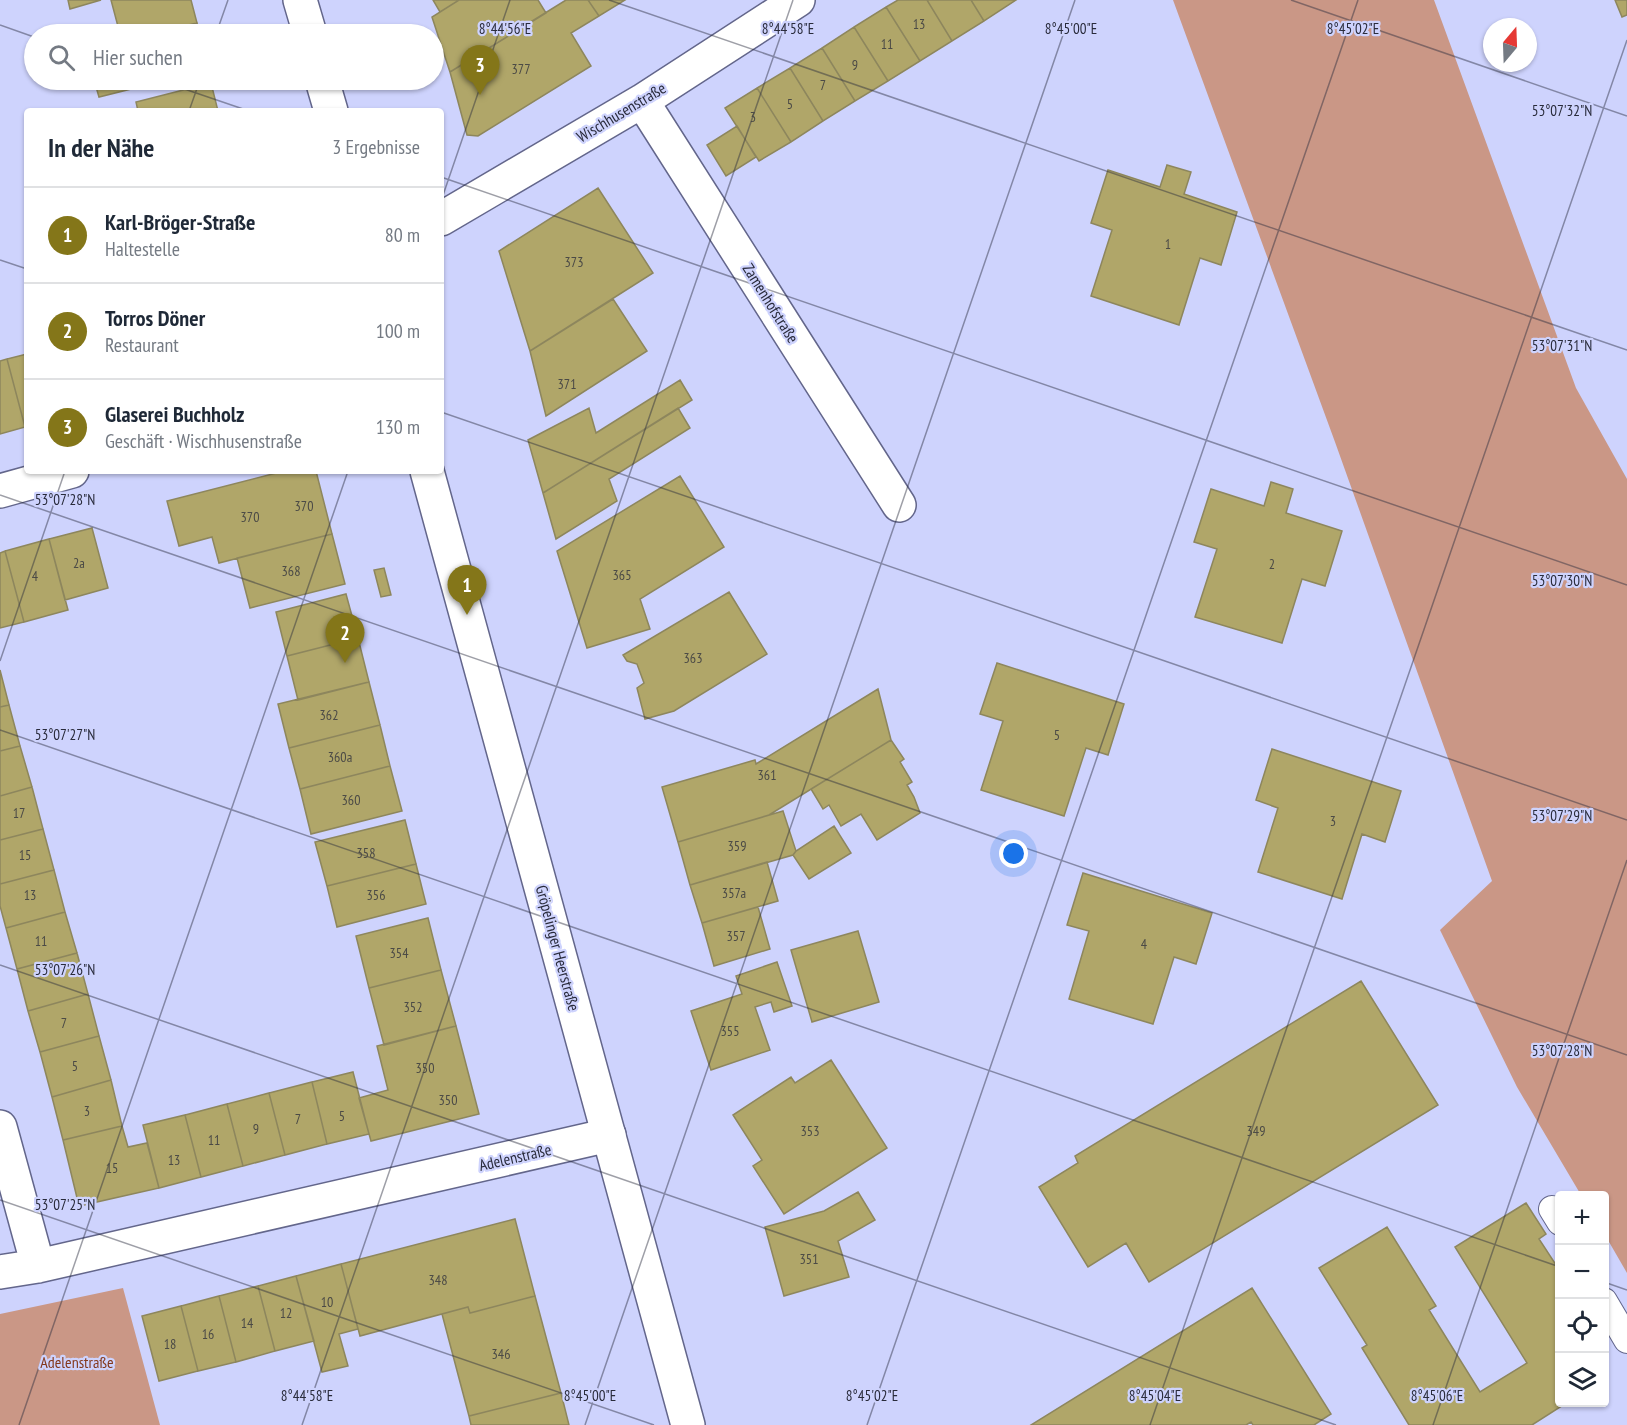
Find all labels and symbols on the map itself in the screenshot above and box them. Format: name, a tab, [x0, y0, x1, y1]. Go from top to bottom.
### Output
house number: 13	[913, 15, 925, 33]
north arrow	[1483, 18, 1537, 72]
text: 8°44'56"E	[479, 19, 531, 38]
text: 8°44'58"E	[762, 19, 814, 38]
text: 8°45'00"E	[1045, 19, 1097, 38]
text: 8°45'02"E	[1327, 19, 1379, 38]
house number: 11	[881, 35, 893, 53]
pin: 3	[460, 46, 500, 95]
house number: 9	[852, 56, 858, 74]
house number: 377	[512, 60, 530, 78]
house number: 7	[820, 76, 826, 94]
street label: Wischhusenstraße	[573, 78, 669, 146]
house number: 5	[787, 95, 793, 113]
text: 53°07'32"N	[1532, 101, 1592, 120]
house number: 3	[750, 108, 756, 126]
house number: 1	[1165, 235, 1171, 253]
house number: 373	[565, 253, 583, 271]
street label: Zamenhofstraße	[739, 259, 803, 347]
text: 53°07'31"N	[1532, 336, 1592, 355]
house number: 371	[558, 375, 576, 393]
text: 53°07'28"N	[35, 490, 95, 509]
house number: 370	[295, 497, 313, 515]
house number: 370	[241, 508, 259, 526]
house number: 2a	[73, 554, 85, 572]
house number: 2	[1269, 555, 1275, 573]
house number: 368	[282, 562, 300, 580]
pin: 1	[448, 566, 486, 615]
house number: 365	[613, 566, 631, 584]
house number: 4	[32, 567, 39, 585]
text: 53°07'30"N	[1532, 571, 1592, 590]
pin: 2	[326, 614, 364, 663]
house number: 363	[684, 649, 702, 667]
house number: 362	[320, 706, 338, 724]
text: 53°07'27"N	[35, 725, 95, 744]
house number: 5	[1054, 726, 1060, 744]
house number: 360a	[328, 748, 352, 766]
house number: 361	[758, 766, 776, 784]
house number: 360	[342, 791, 360, 809]
house number: 17	[13, 804, 25, 822]
text: 53°07'29"N	[1532, 806, 1592, 825]
house number: 3	[1330, 812, 1336, 830]
house number: 359	[728, 837, 746, 855]
your location	[999, 839, 1028, 868]
house number: 358	[357, 844, 375, 862]
house number: 15	[19, 846, 31, 864]
street label: Gröpelinger Heerstraße	[532, 883, 584, 1013]
house number: 357a	[722, 884, 746, 902]
house number: 13	[24, 886, 36, 904]
house number: 356	[367, 886, 385, 904]
house number: 357	[727, 927, 745, 945]
house number: 11	[35, 932, 47, 950]
house number: 4	[1141, 935, 1148, 953]
house number: 354	[390, 944, 409, 962]
text: 53°07'26"N	[35, 960, 95, 979]
house number: 352	[404, 998, 422, 1016]
house number: 7	[61, 1014, 67, 1032]
house number: 355	[721, 1022, 739, 1040]
text: 53°07'28"N	[1532, 1041, 1592, 1060]
house number: 5	[72, 1057, 78, 1075]
house number: 350	[416, 1059, 434, 1077]
house number: 350	[439, 1091, 457, 1109]
house number: 3	[84, 1102, 90, 1120]
house number: 5	[339, 1107, 345, 1125]
house number: 7	[295, 1110, 301, 1128]
house number: 9	[253, 1120, 259, 1138]
house number: 353	[801, 1122, 819, 1140]
house number: 349	[1247, 1122, 1265, 1140]
house number: 11	[208, 1131, 220, 1149]
street label: Adelenstraße	[477, 1139, 553, 1175]
house number: 13	[168, 1151, 180, 1169]
house number: 15	[106, 1159, 118, 1177]
text: 53°07'25"N	[35, 1195, 95, 1214]
house number: 351	[800, 1250, 818, 1268]
house number: 348	[429, 1271, 447, 1289]
house number: 10	[321, 1293, 333, 1311]
house number: 12	[280, 1304, 292, 1322]
house number: 14	[241, 1314, 254, 1332]
house number: 16	[202, 1325, 214, 1343]
house number: 18	[164, 1335, 176, 1353]
house number: 346	[492, 1345, 510, 1363]
park label: Adelenstraße	[40, 1352, 114, 1372]
text: 8°44'58"E	[281, 1386, 333, 1405]
text: 8°45'00"E	[564, 1386, 616, 1405]
text: 8°45'02"E	[846, 1386, 898, 1405]
text: 8°45'04"E	[1129, 1386, 1181, 1405]
text: 8°45'06"E	[1411, 1386, 1463, 1405]

